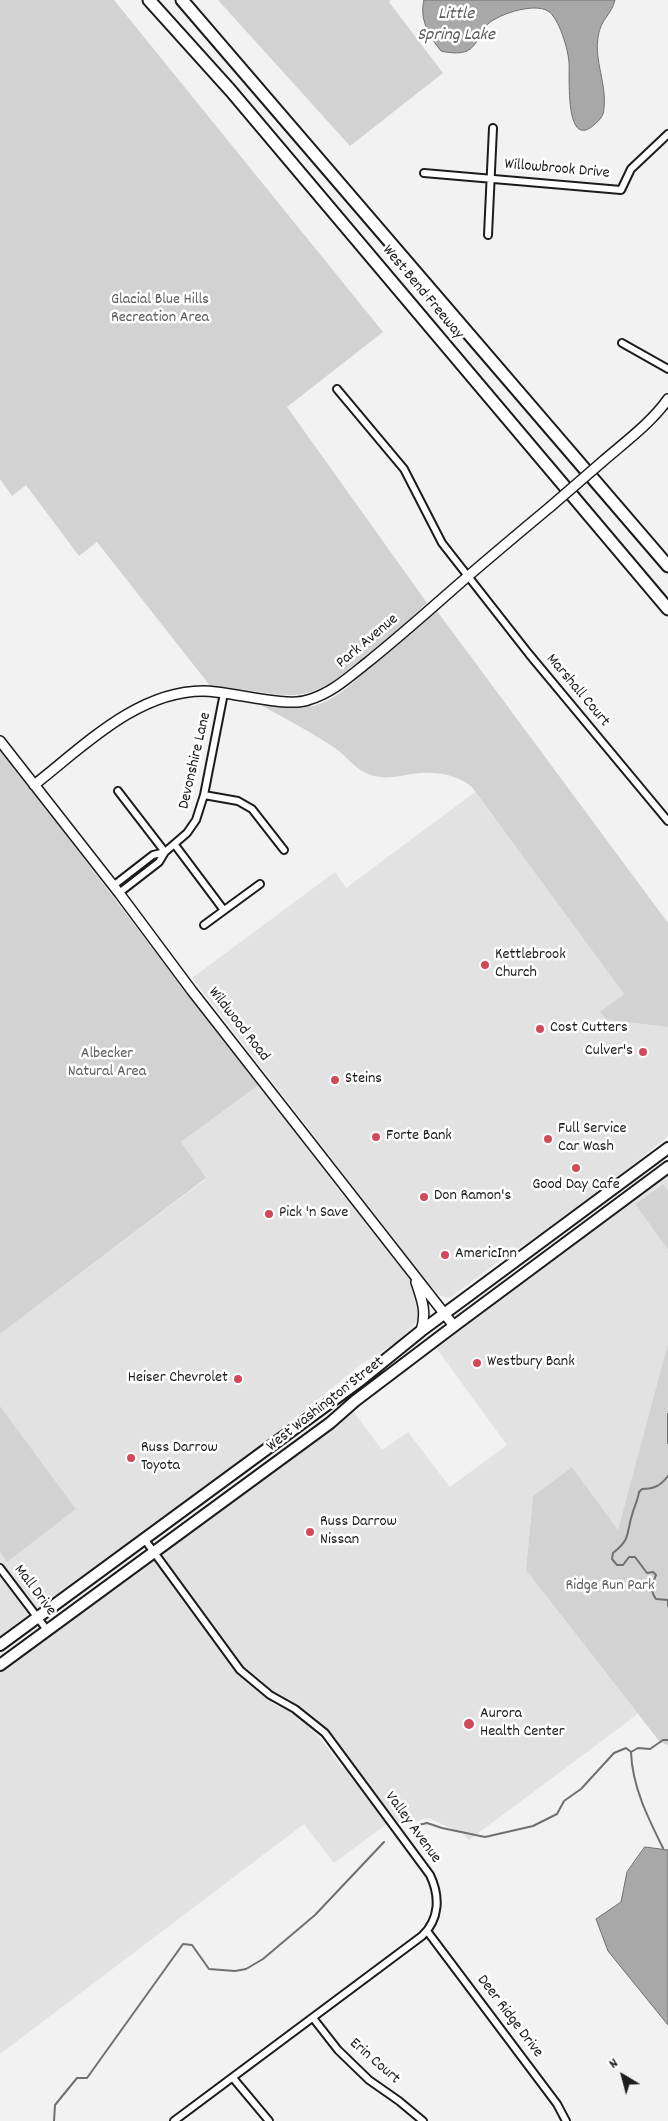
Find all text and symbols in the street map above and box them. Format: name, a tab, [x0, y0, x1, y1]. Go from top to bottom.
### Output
water label: Little Spring Lake	[417, 5, 495, 48]
street label: Willowbrook Drive	[504, 156, 610, 184]
street label: West Bend Freeway	[377, 242, 467, 344]
park label: Glacial Blue Hills Recreation Area	[111, 291, 209, 329]
street label: Park Avenue	[333, 611, 403, 673]
street label: Marshall Court	[541, 651, 613, 731]
street label: Devonshire Lane	[176, 711, 216, 811]
place label: Kettlebrook Church	[495, 946, 566, 984]
marker: Kettlebrook Church	[479, 959, 491, 971]
street label: Wildwood Road	[203, 984, 273, 1066]
place label: Cost Cutters	[550, 1019, 628, 1039]
marker: Cost Cutters	[534, 1023, 546, 1035]
place label: Culver's	[585, 1042, 633, 1062]
park label: Albecker Natural Area	[68, 1045, 146, 1083]
marker: Culver's	[637, 1046, 649, 1058]
place label: Steins	[345, 1070, 382, 1090]
marker: Steins	[329, 1074, 341, 1086]
place label: Full Service Car Wash	[558, 1120, 626, 1158]
place label: Forte Bank	[386, 1127, 452, 1147]
marker: Forte Bank	[370, 1131, 382, 1143]
marker: Full Service Car Wash	[542, 1133, 554, 1145]
marker: Good Day Cafe	[570, 1162, 582, 1174]
place label: Good Day Cafe	[532, 1176, 620, 1196]
place label: Don Ramon's	[434, 1187, 511, 1207]
marker: Don Ramon's	[418, 1191, 430, 1203]
place label: Pick 'n Save	[279, 1204, 348, 1224]
marker: Pick 'n Save	[263, 1208, 275, 1220]
place label: AmericInn	[455, 1245, 517, 1265]
marker: AmericInn	[439, 1249, 451, 1261]
street label: West Washington Street	[264, 1353, 388, 1457]
place label: Westbury Bank	[487, 1353, 575, 1373]
marker: Westbury Bank	[471, 1357, 483, 1369]
place label: Heiser Chevrolet	[128, 1369, 228, 1389]
marker: Heiser Chevrolet	[232, 1373, 244, 1385]
place label: Russ Darrow Toyota	[141, 1439, 218, 1477]
marker: Russ Darrow Toyota	[125, 1452, 137, 1464]
place label: Russ Darrow Nissan	[320, 1513, 397, 1551]
marker: Russ Darrow Nissan	[304, 1526, 316, 1538]
street label: Mall Drive	[9, 1562, 59, 1620]
park label: Ridge Run Park	[566, 1577, 654, 1597]
place label: Aurora Health Center	[480, 1705, 565, 1743]
marker: Aurora Health Center	[462, 1717, 476, 1731]
street label: Valley Avenue	[380, 1788, 444, 1868]
street label: Deer Ridge Drive	[472, 1972, 546, 2062]
street label: Erin Court	[345, 2035, 403, 2089]
north arrow	[598, 2051, 648, 2101]
text: N	[605, 2054, 623, 2074]

